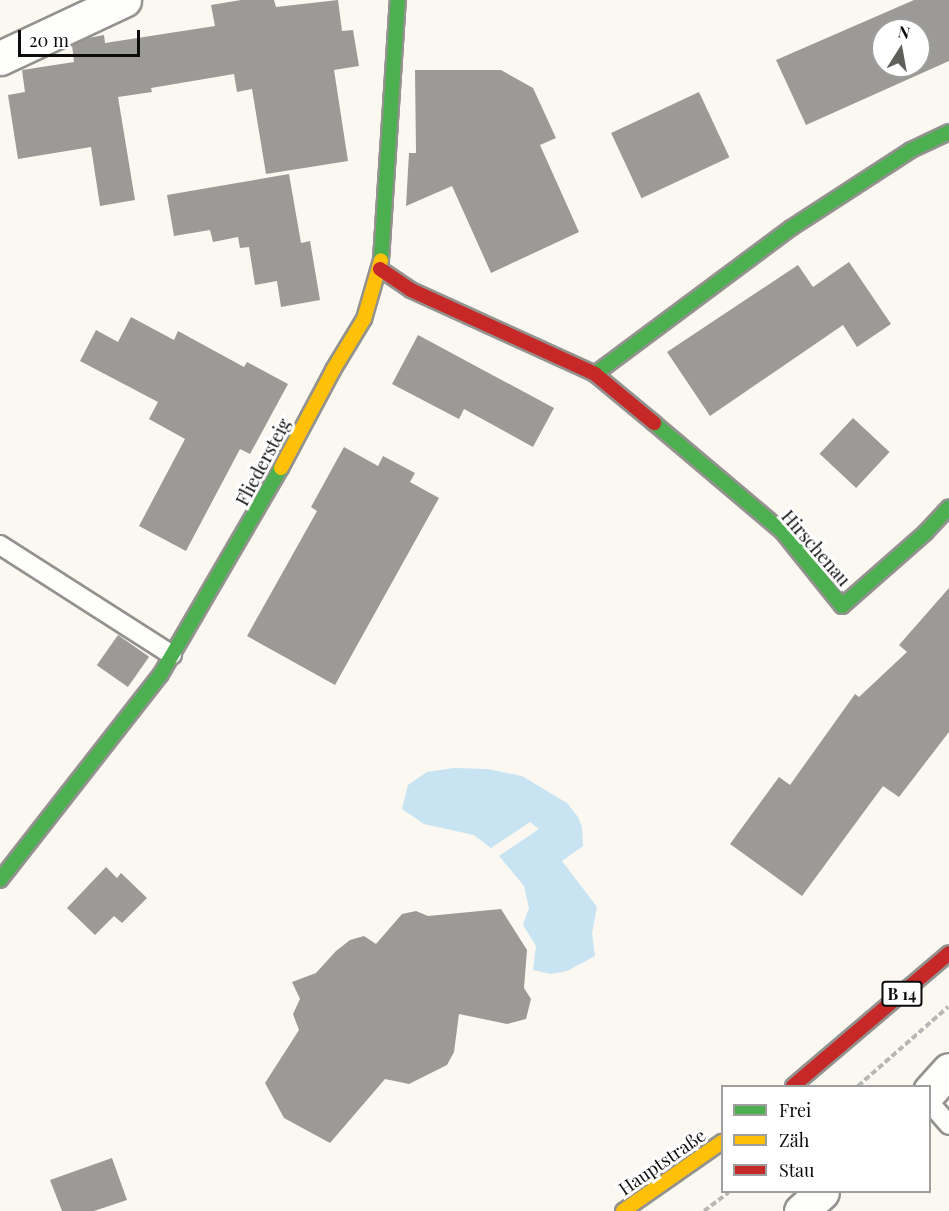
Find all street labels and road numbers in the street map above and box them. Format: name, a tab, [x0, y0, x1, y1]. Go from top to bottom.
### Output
street label: Fliedersteig	[231, 415, 295, 509]
street label: Hirschenau	[777, 506, 855, 590]
road number: B 14	[881, 981, 923, 1007]
street label: Hauptstraße	[615, 1124, 709, 1200]

